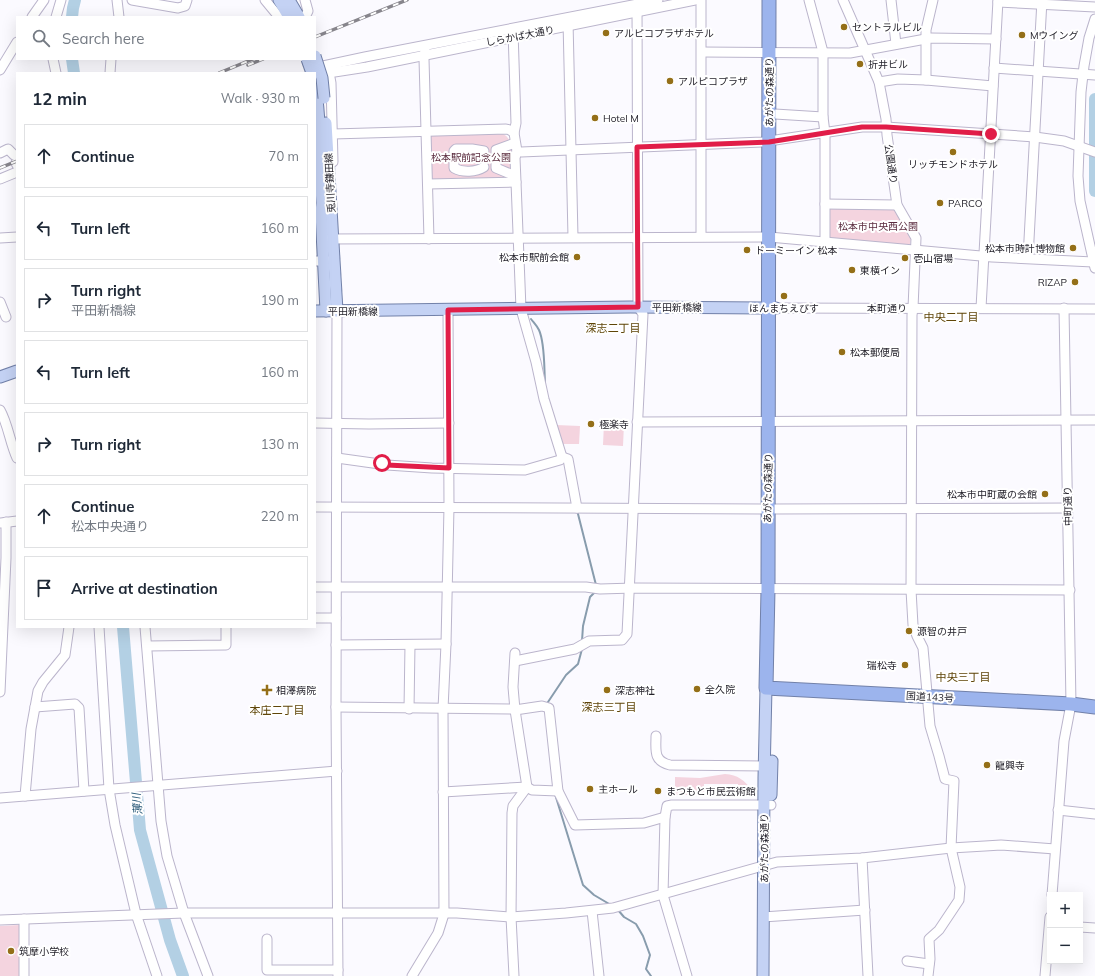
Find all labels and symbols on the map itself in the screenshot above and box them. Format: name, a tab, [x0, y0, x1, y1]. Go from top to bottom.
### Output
place label: セントラルビル	[852, 21, 922, 34]
marker: セントラルビル	[839, 22, 849, 32]
street label: しらかば大通り	[484, 23, 556, 49]
place label: アルピコプラザホテル	[614, 27, 714, 40]
marker: アルピコプラザホテル	[601, 28, 611, 38]
place label: Mウイング	[1030, 29, 1079, 42]
marker: Mウイング	[1017, 30, 1027, 40]
street label: あがたの森通り	[763, 57, 776, 127]
place label: 折井ビル	[868, 58, 908, 71]
marker: 折井ビル	[855, 59, 865, 69]
place label: アルピコプラザ	[678, 75, 748, 88]
marker: アルピコプラザ	[665, 76, 675, 86]
place label: Hotel M	[603, 112, 639, 125]
marker: Hotel M	[590, 113, 600, 123]
route end	[982, 125, 1000, 143]
street label: 公園通り	[882, 143, 900, 185]
marker: リッチモンドホテル	[948, 147, 958, 157]
park label: 松本駅前記念公園	[431, 151, 511, 164]
street label: 兎川寺鎌田線	[322, 153, 338, 213]
place label: リッチモンドホテル	[908, 158, 998, 171]
place label: PARCO	[948, 197, 983, 210]
marker: PARCO	[935, 198, 945, 208]
park label: 松本市中央西公園	[838, 220, 918, 233]
place label: 松本市時計博物館	[985, 242, 1065, 255]
marker: 松本市時計博物館	[1068, 243, 1078, 253]
place label: ドーミーイン 松本	[755, 244, 838, 257]
marker: ドーミーイン 松本	[742, 245, 752, 255]
place label: 松本市駅前会館	[499, 251, 569, 264]
marker: 松本市駅前会館	[572, 252, 582, 262]
place label: 壱山宿場	[913, 252, 953, 265]
marker: 壱山宿場	[900, 253, 910, 263]
place label: 東横イン	[860, 264, 900, 277]
marker: 東横イン	[847, 265, 857, 275]
place label: RIZAP	[1038, 276, 1067, 289]
marker: RIZAP	[1070, 277, 1080, 287]
marker: ほんまちえびす	[779, 291, 789, 301]
street label: 平田新橋線	[652, 301, 702, 314]
place label: ほんまちえびす	[749, 302, 819, 315]
street label: 本町通り	[867, 302, 907, 315]
street label: 平田新橋線	[328, 305, 378, 318]
district label: 中央二丁目	[924, 310, 979, 324]
district label: 深志二丁目	[586, 321, 641, 335]
place label: 松本郵便局	[850, 346, 900, 359]
marker: 松本郵便局	[837, 347, 847, 357]
place label: 極楽寺	[599, 418, 629, 431]
marker: 極楽寺	[586, 419, 596, 429]
street label: あがたの森通り	[761, 453, 775, 523]
route start	[373, 454, 391, 472]
street label: 中町通り	[1061, 486, 1075, 526]
place label: 松本市中町蔵の会館	[947, 488, 1037, 501]
marker: 松本市中町蔵の会館	[1040, 489, 1050, 499]
place label: 源智の井戸	[917, 625, 967, 638]
marker: 源智の井戸	[904, 626, 914, 636]
place label: 瑞松寺	[867, 659, 897, 672]
marker: 瑞松寺	[900, 660, 910, 670]
district label: 中央三丁目	[936, 670, 991, 684]
place label: 全久院	[705, 683, 735, 696]
marker: 相澤病院	[261, 684, 273, 696]
place label: 相澤病院	[276, 684, 316, 697]
place label: 深志神社	[615, 684, 655, 697]
marker: 全久院	[692, 684, 702, 694]
marker: 深志神社	[602, 685, 612, 695]
street label: 国道143号	[906, 689, 954, 705]
district label: 深志三丁目	[582, 700, 637, 714]
district label: 本庄二丁目	[250, 703, 305, 717]
place label: 龍興寺	[995, 759, 1025, 772]
marker: 龍興寺	[982, 760, 992, 770]
place label: 主ホール	[598, 783, 638, 796]
marker: 主ホール	[585, 784, 595, 794]
place label: まつもと市民芸術館	[666, 785, 756, 798]
marker: まつもと市民芸術館	[653, 786, 663, 796]
water label: 薄川	[129, 791, 145, 816]
street label: あがたの森通り	[758, 813, 771, 883]
place label: 筑摩小学校	[19, 945, 69, 958]
marker: 筑摩小学校	[6, 946, 16, 956]

